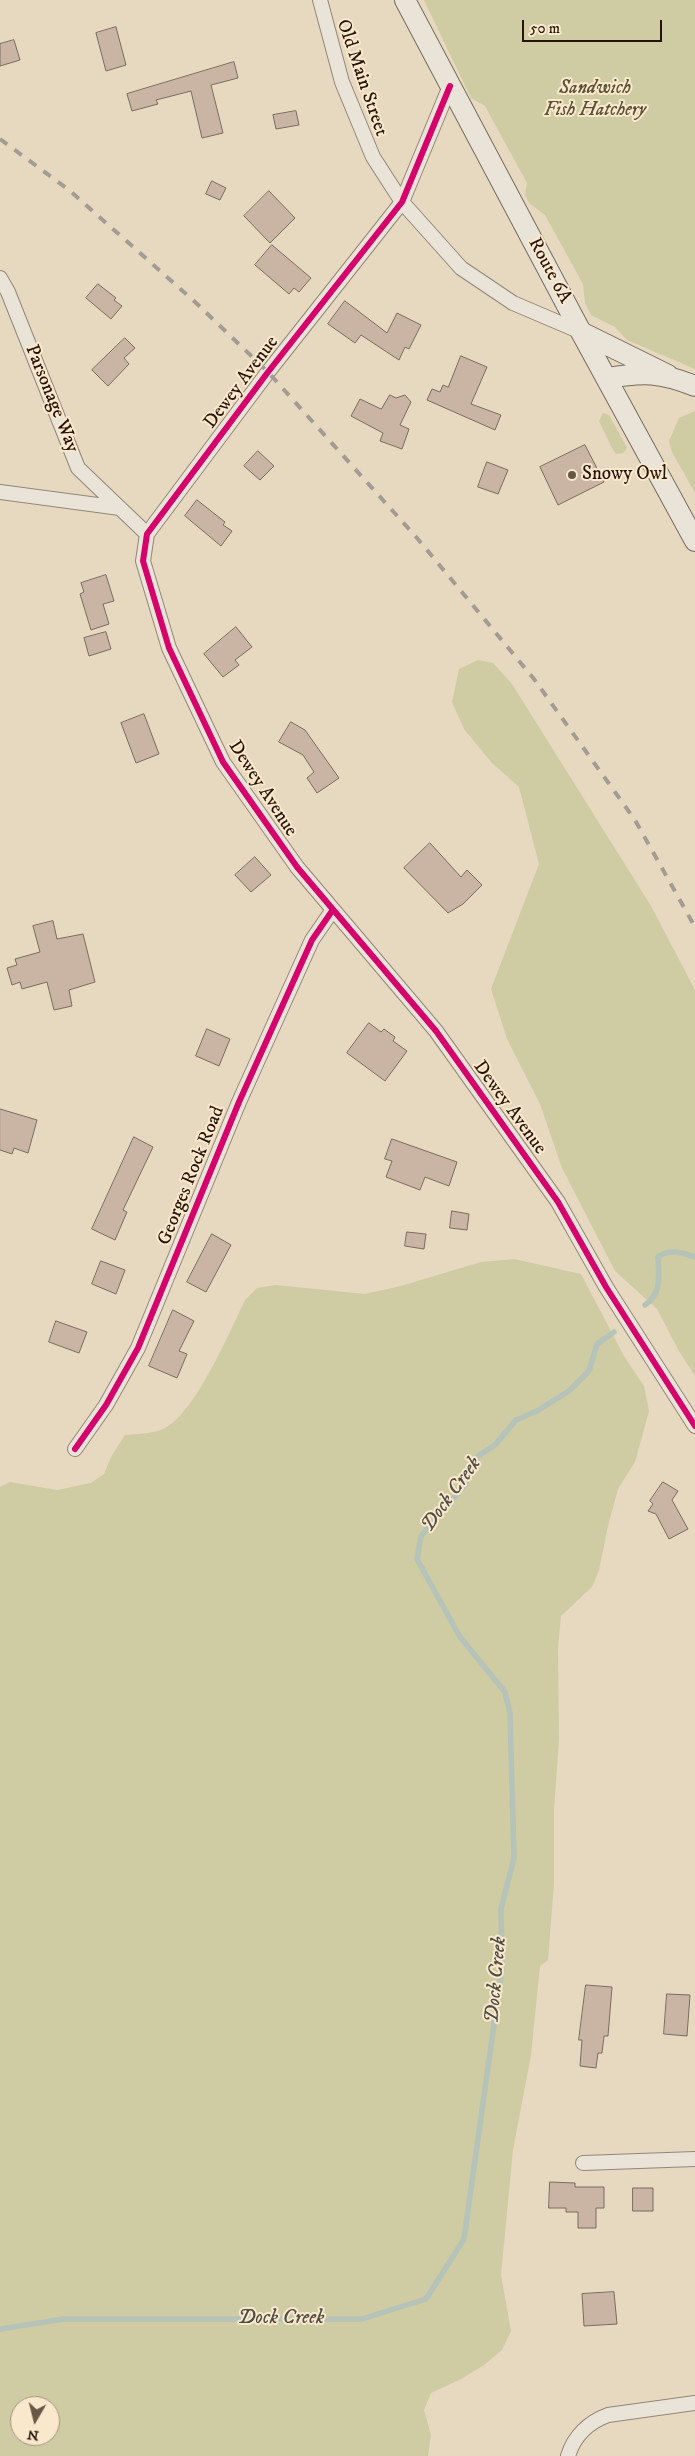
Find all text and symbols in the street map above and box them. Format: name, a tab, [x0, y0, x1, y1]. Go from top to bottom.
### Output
scale bar	[525, 10, 665, 42]
street label: Old Main Street	[330, 17, 392, 139]
text: 50 m	[530, 19, 560, 38]
park label: Sandwich Fish Hatchery	[544, 78, 646, 122]
street label: Route 6A	[522, 234, 576, 308]
street label: Dewey Avenue	[200, 332, 284, 434]
street label: Parsonage Way	[19, 342, 83, 456]
place label: Snowy Owl	[582, 464, 667, 486]
marker: Snowy Owl	[566, 469, 578, 481]
street label: Dewey Avenue	[223, 737, 301, 841]
street label: Dewey Avenue	[467, 1057, 551, 1159]
street label: Georges Rock Road	[154, 1103, 230, 1249]
water label: Dock Creek	[417, 1453, 487, 1537]
water label: Dock Creek	[481, 1936, 513, 2024]
water label: Dock Creek	[238, 2307, 324, 2331]
north arrow	[10, 2396, 60, 2446]
text: N	[26, 2425, 40, 2445]

